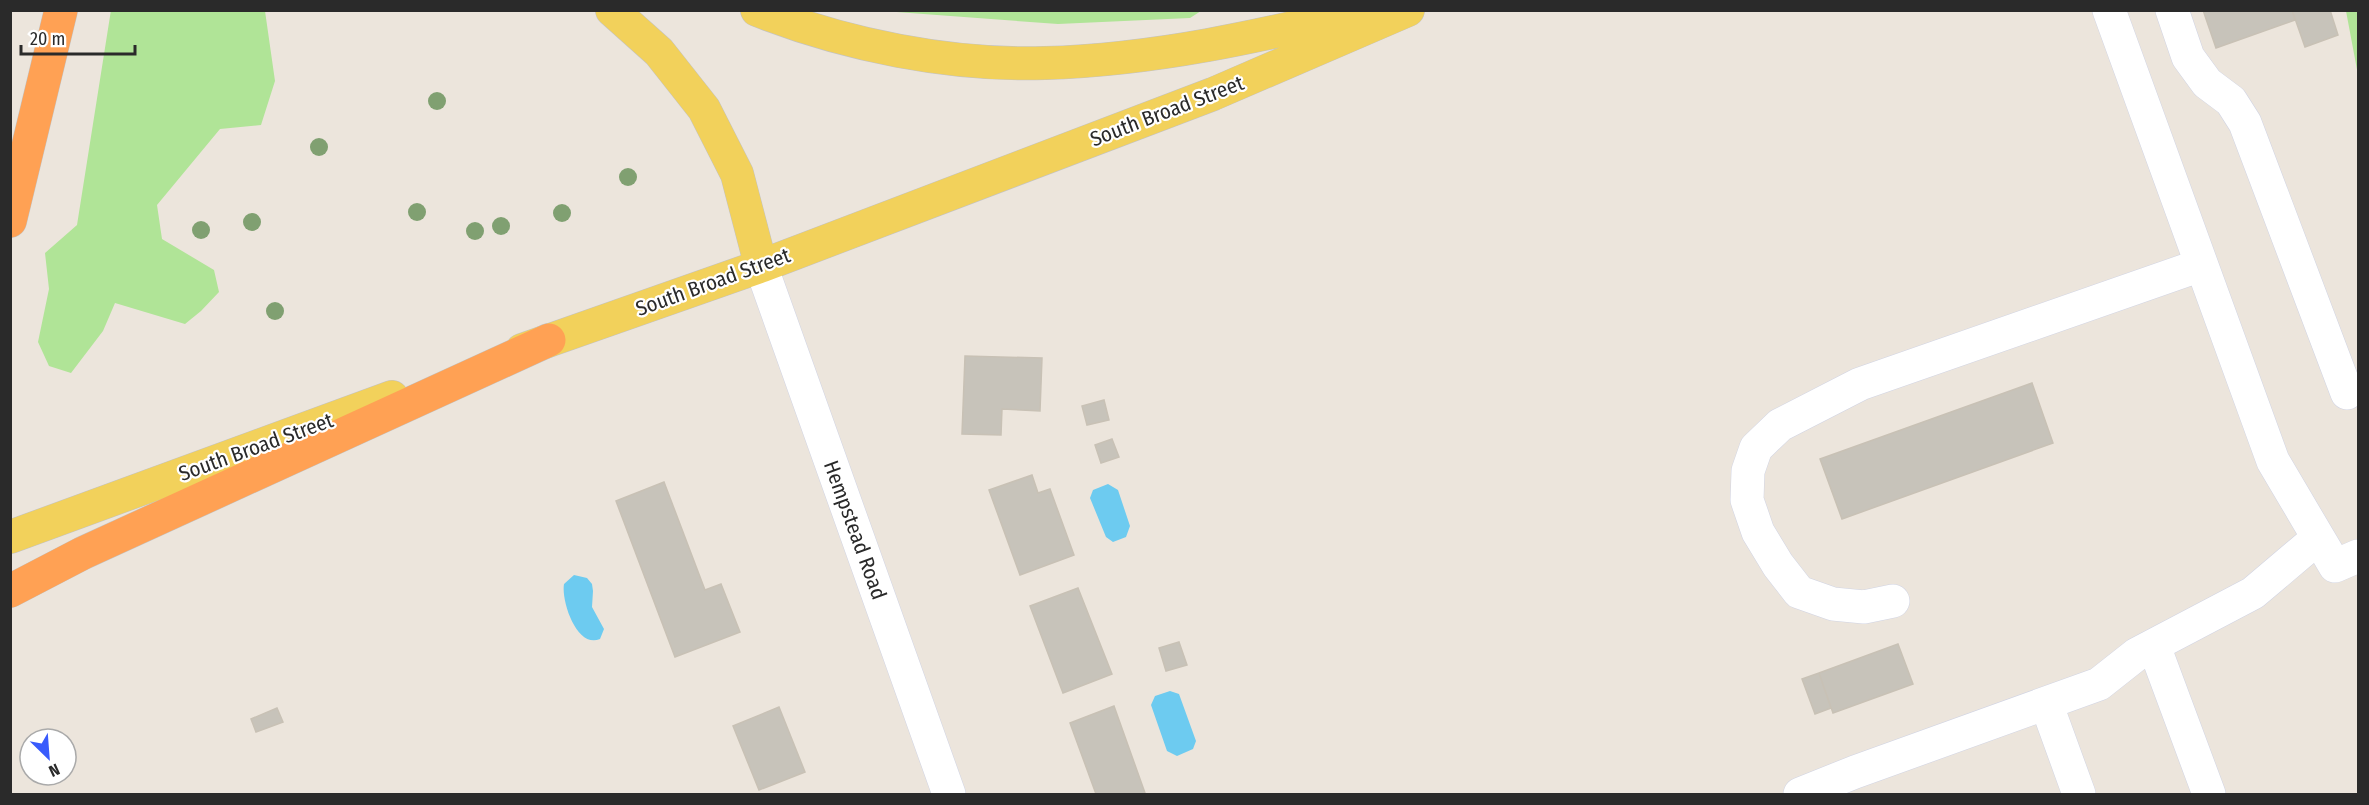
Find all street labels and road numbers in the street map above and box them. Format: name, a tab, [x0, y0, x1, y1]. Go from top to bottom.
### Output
street label: South Broad Street	[1086, 70, 1248, 152]
street label: South Broad Street	[632, 242, 794, 322]
street label: South Broad Street	[175, 407, 337, 487]
street label: Hempstead Road	[818, 457, 892, 603]

